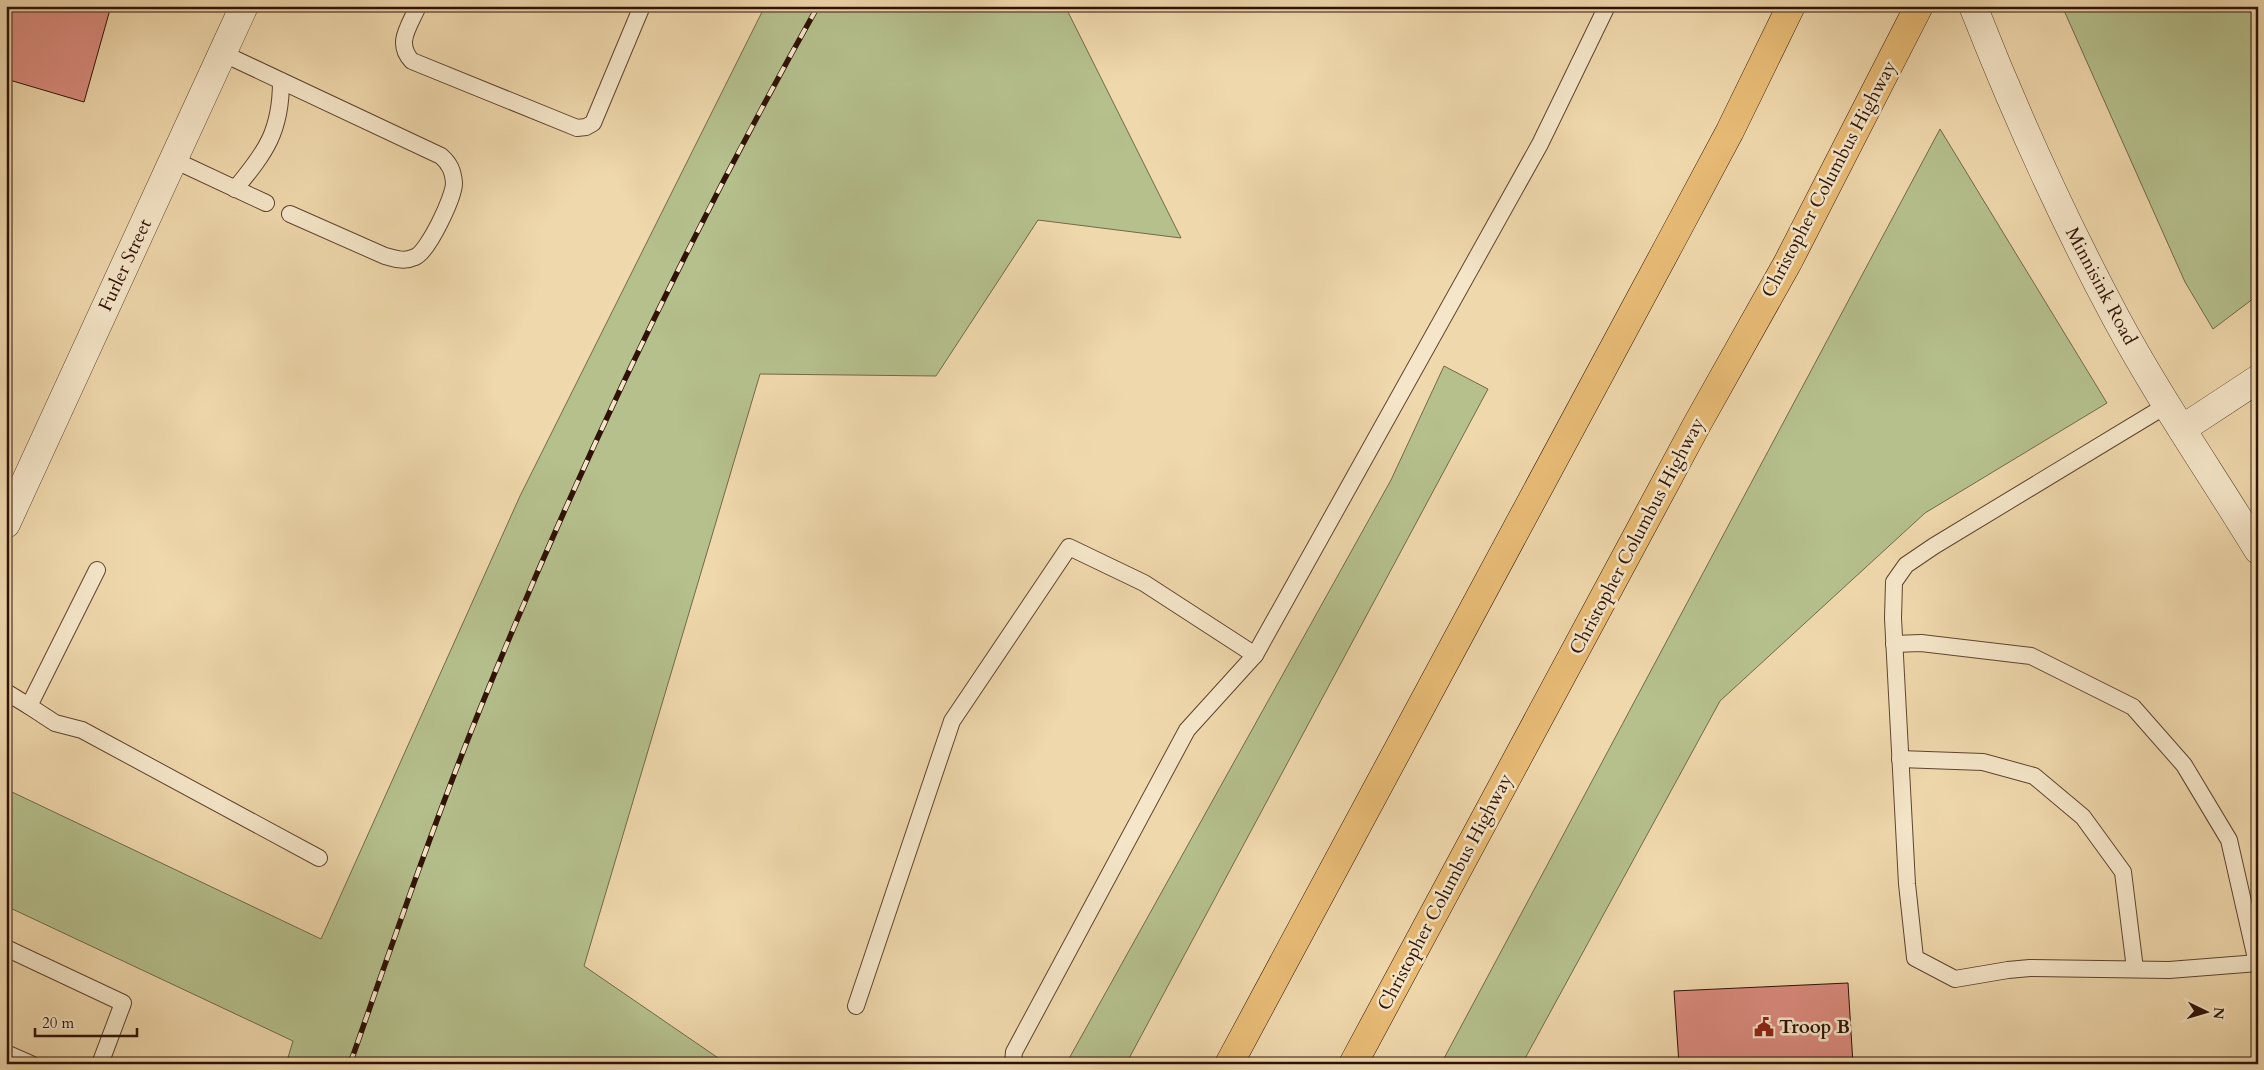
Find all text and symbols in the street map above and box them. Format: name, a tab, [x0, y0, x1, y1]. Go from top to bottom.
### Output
street label: Christopher Columbus Highway	[1755, 56, 1903, 302]
street label: Furler Street	[92, 214, 158, 316]
street label: Minnisink Road	[2059, 223, 2143, 349]
street label: Christopher Columbus Highway	[1563, 413, 1711, 659]
street label: Christopher Columbus Highway	[1371, 769, 1519, 1015]
north arrow	[2182, 988, 2232, 1038]
scale bar	[35, 1005, 138, 1037]
text: N	[2208, 1006, 2228, 1020]
text: 20 m	[42, 1013, 74, 1033]
place label: Troop B	[1779, 1014, 1850, 1040]
public building icon: Troop B	[1753, 1016, 1775, 1038]

